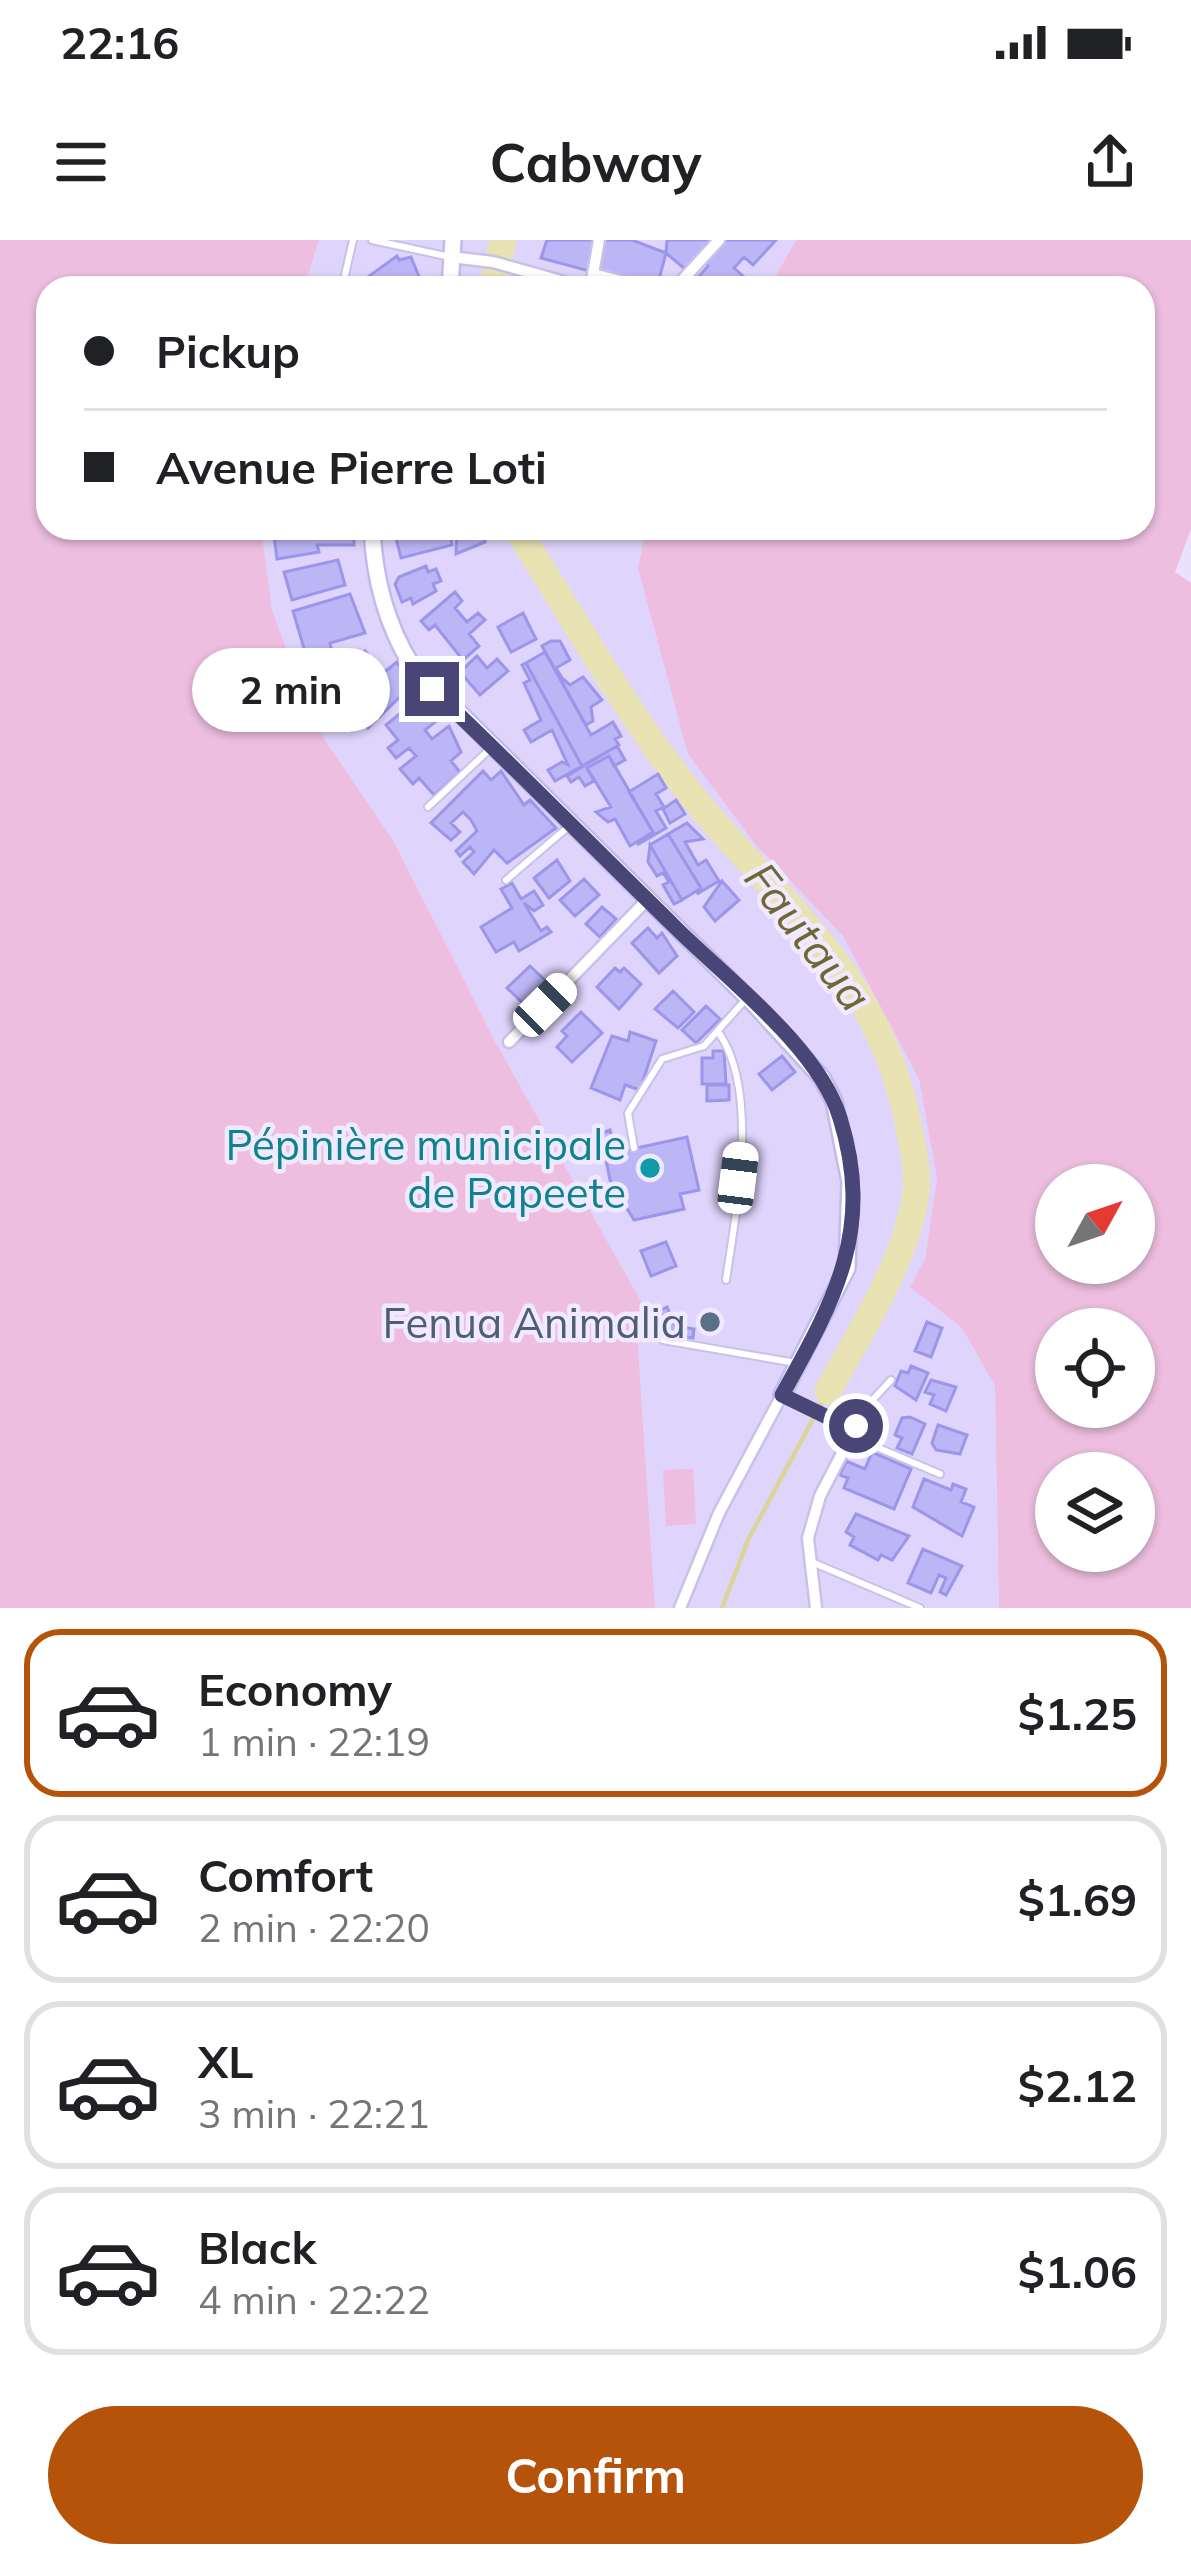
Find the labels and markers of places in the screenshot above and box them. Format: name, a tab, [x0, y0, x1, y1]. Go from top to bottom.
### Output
place label: Pépinière municipale de Papeete	[226, 1118, 626, 1219]
marker: Pépinière municipale de Papeete	[637, 1155, 663, 1181]
place label: Fenua Animalia	[383, 1296, 686, 1349]
marker: Fenua Animalia	[697, 1309, 723, 1335]

